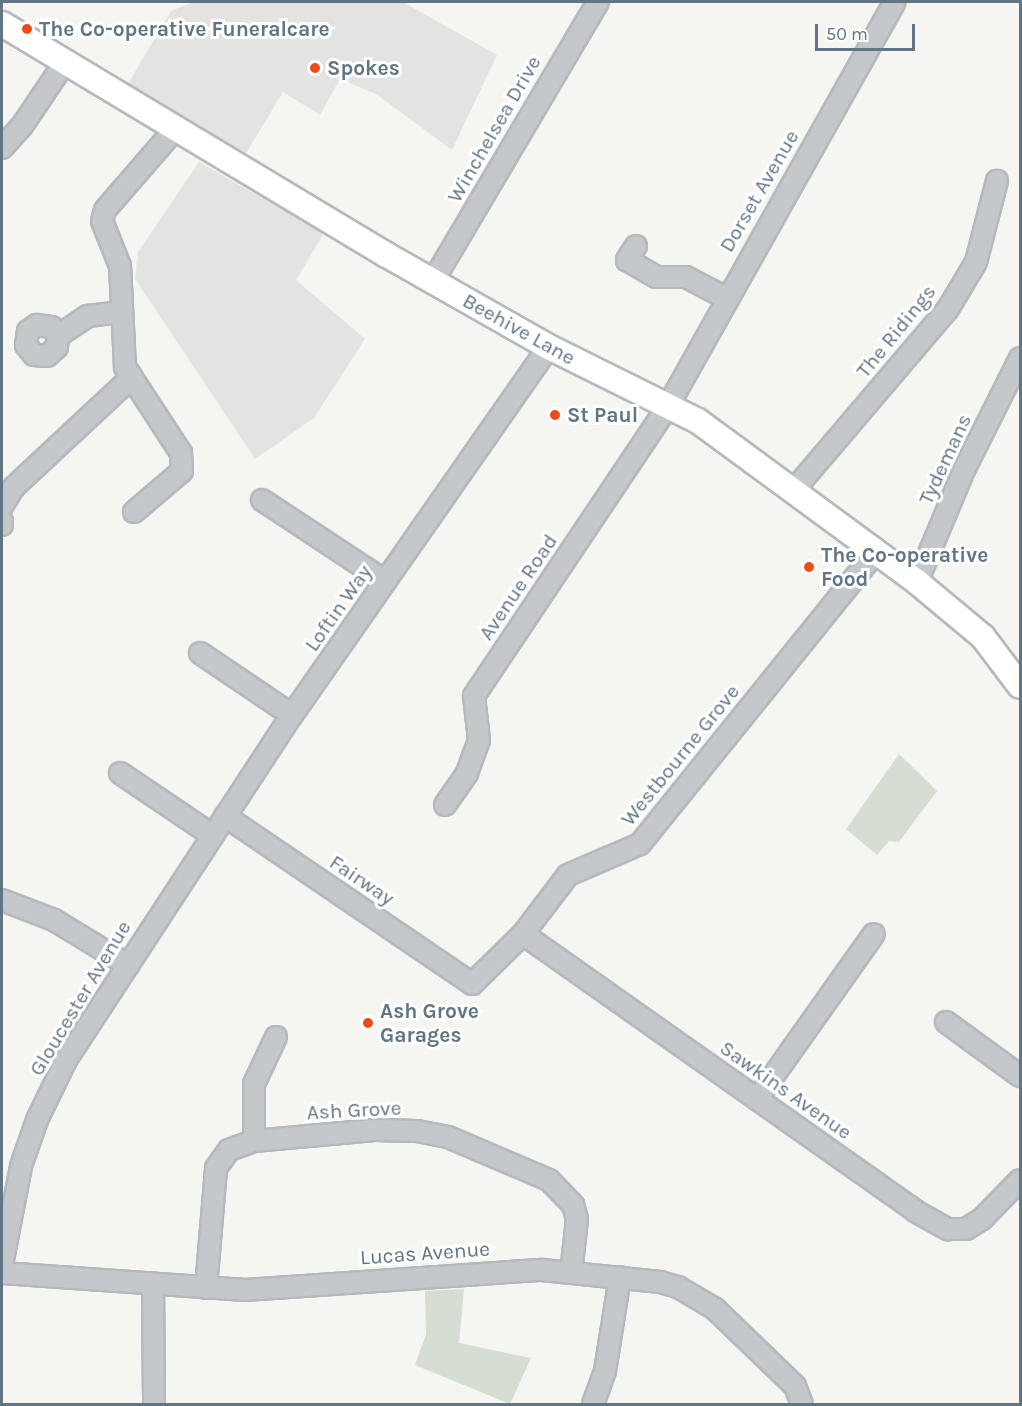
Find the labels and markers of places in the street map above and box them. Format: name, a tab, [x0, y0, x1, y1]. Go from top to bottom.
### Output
place label: The Co-operative Funeralcare	[39, 16, 330, 42]
marker: The Co-operative Funeralcare	[20, 22, 34, 36]
place label: Spokes	[327, 55, 400, 81]
marker: Spokes	[308, 61, 322, 75]
place label: St Paul	[567, 402, 638, 428]
marker: St Paul	[548, 408, 562, 422]
place label: The Co-operative Food	[821, 542, 988, 592]
marker: The Co-operative Food	[802, 560, 816, 574]
place label: Ash Grove Garages	[380, 998, 479, 1048]
marker: Ash Grove Garages	[361, 1016, 375, 1030]

